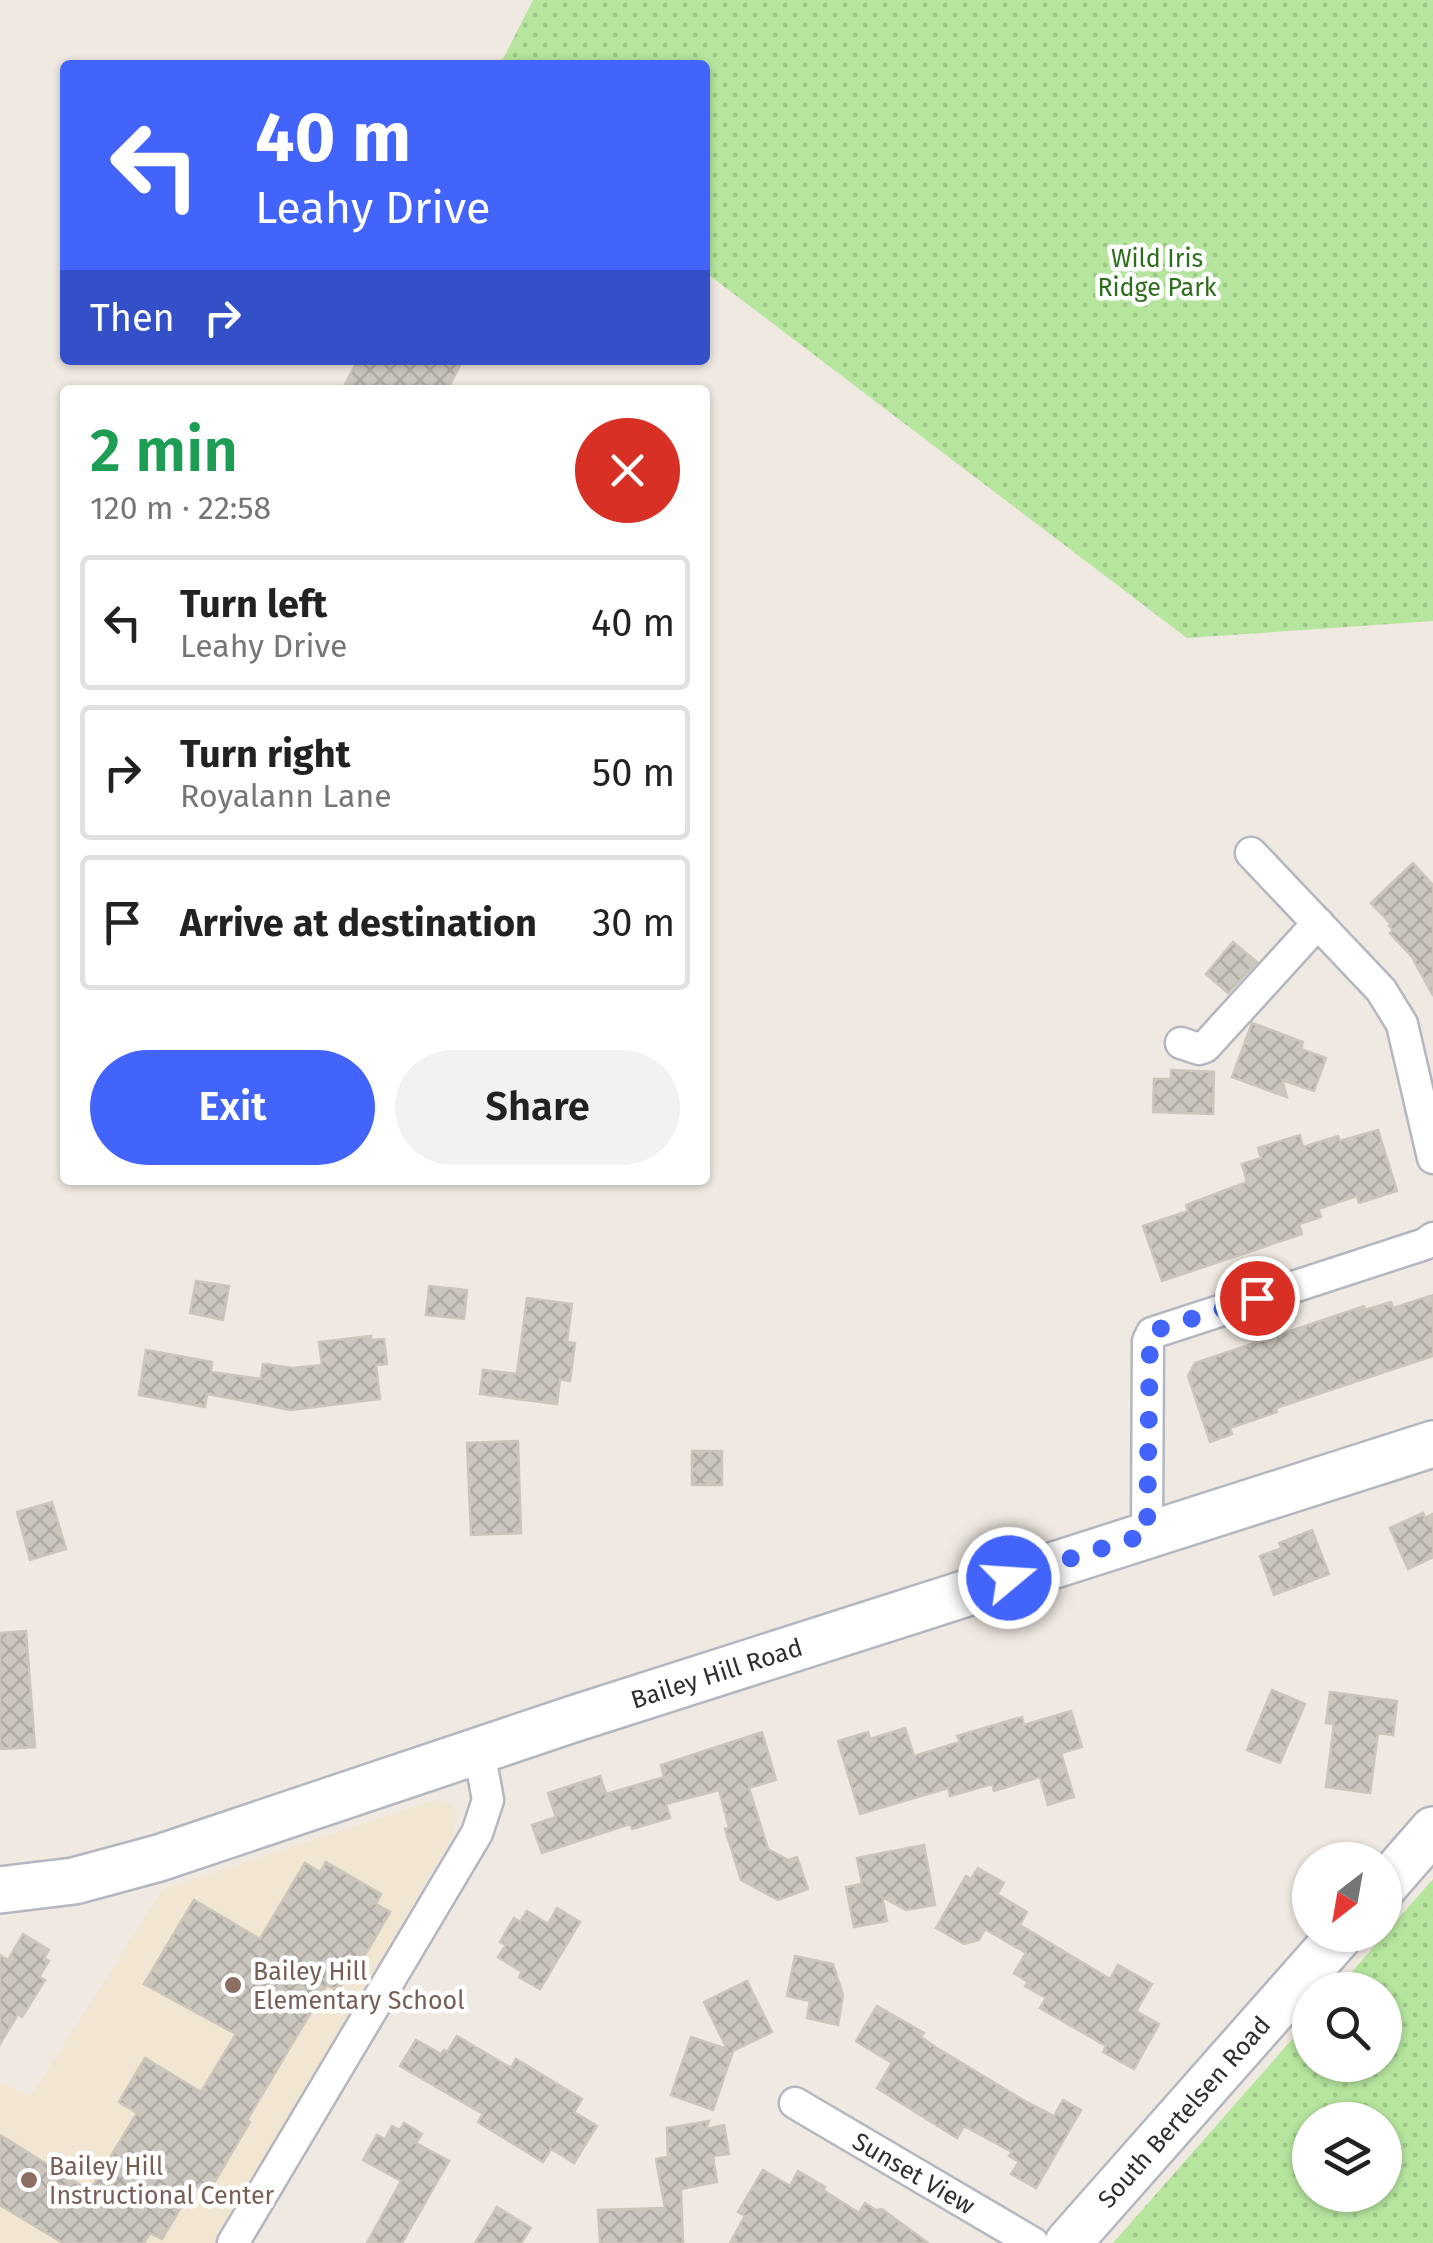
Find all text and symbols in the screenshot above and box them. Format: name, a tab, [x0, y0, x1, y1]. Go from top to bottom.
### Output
text: 40 m	[255, 96, 411, 180]
icon: left	[90, 100, 220, 230]
text: Leahy Drive	[255, 181, 491, 235]
park label: Wild Iris Ridge Park	[1097, 244, 1217, 303]
icon: right	[195, 290, 250, 345]
text: Then	[90, 295, 175, 341]
text: 2 min	[90, 415, 238, 487]
button: close	[575, 418, 680, 523]
text: 120 m · 22:58	[90, 489, 271, 527]
text: Turn left	[180, 581, 327, 627]
icon: left	[95, 595, 150, 650]
text: 40 m	[591, 600, 675, 646]
text: Leahy Drive	[180, 627, 347, 665]
text: Turn right	[180, 731, 350, 777]
icon: right	[95, 745, 150, 800]
text: 50 m	[592, 750, 675, 796]
text: Royalann Lane	[180, 777, 392, 815]
icon: arrive	[95, 895, 150, 950]
text: Arrive at destination	[180, 900, 537, 946]
text: 30 m	[592, 900, 675, 946]
button: Exit	[90, 1050, 375, 1165]
button: Share	[395, 1050, 680, 1165]
pin	[1215, 1256, 1300, 1341]
icon: arrive	[1230, 1271, 1285, 1326]
position arrow	[957, 1526, 1061, 1630]
street label: Bailey Hill Road	[627, 1633, 806, 1716]
north arrow	[1292, 1842, 1402, 1952]
map controls	[1292, 1842, 1402, 2212]
place label: Bailey Hill Elementary School	[253, 1957, 465, 2016]
button: search	[1292, 1972, 1402, 2082]
marker: Bailey Hill Elementary School	[222, 1974, 244, 1996]
street label: South Bertelsen Road	[1092, 2011, 1277, 2214]
button: layers	[1292, 2102, 1402, 2212]
street label: Sunset View	[847, 2126, 980, 2221]
place label: Bailey Hill Instructional Center	[49, 2152, 275, 2211]
marker: Bailey Hill Instructional Center	[18, 2169, 40, 2191]

